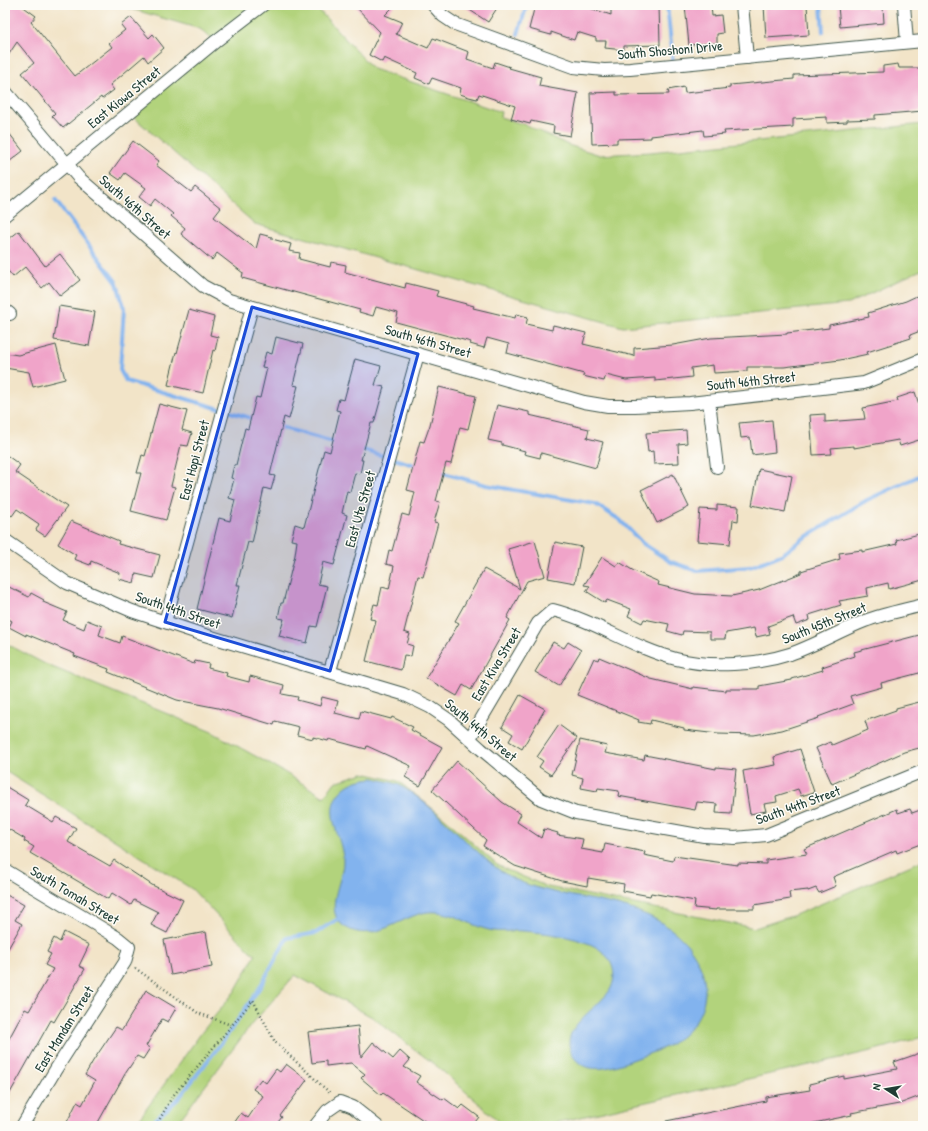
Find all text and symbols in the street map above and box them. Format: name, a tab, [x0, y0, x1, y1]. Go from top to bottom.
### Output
street label: South Shoshoni Drive	[617, 35, 724, 64]
street label: East Kiowa Street	[83, 61, 164, 132]
street label: South 46th Street	[96, 170, 175, 243]
street label: South 46th Street	[383, 319, 474, 362]
street label: South 46th Street	[706, 366, 796, 395]
street label: East Hopi Street	[174, 418, 214, 502]
street label: East Ute Street	[339, 468, 380, 549]
street label: South 44th Street	[133, 586, 223, 633]
street label: South 45th Street	[779, 597, 869, 648]
street label: East Kiva Street	[466, 623, 525, 704]
street label: South 44th Street	[441, 694, 522, 765]
street label: South 44th Street	[753, 780, 843, 829]
street label: South Tomah Street	[27, 861, 123, 929]
street label: East Mandan Street	[29, 982, 98, 1075]
north arrow	[866, 1069, 906, 1109]
text: N	[869, 1082, 884, 1091]

